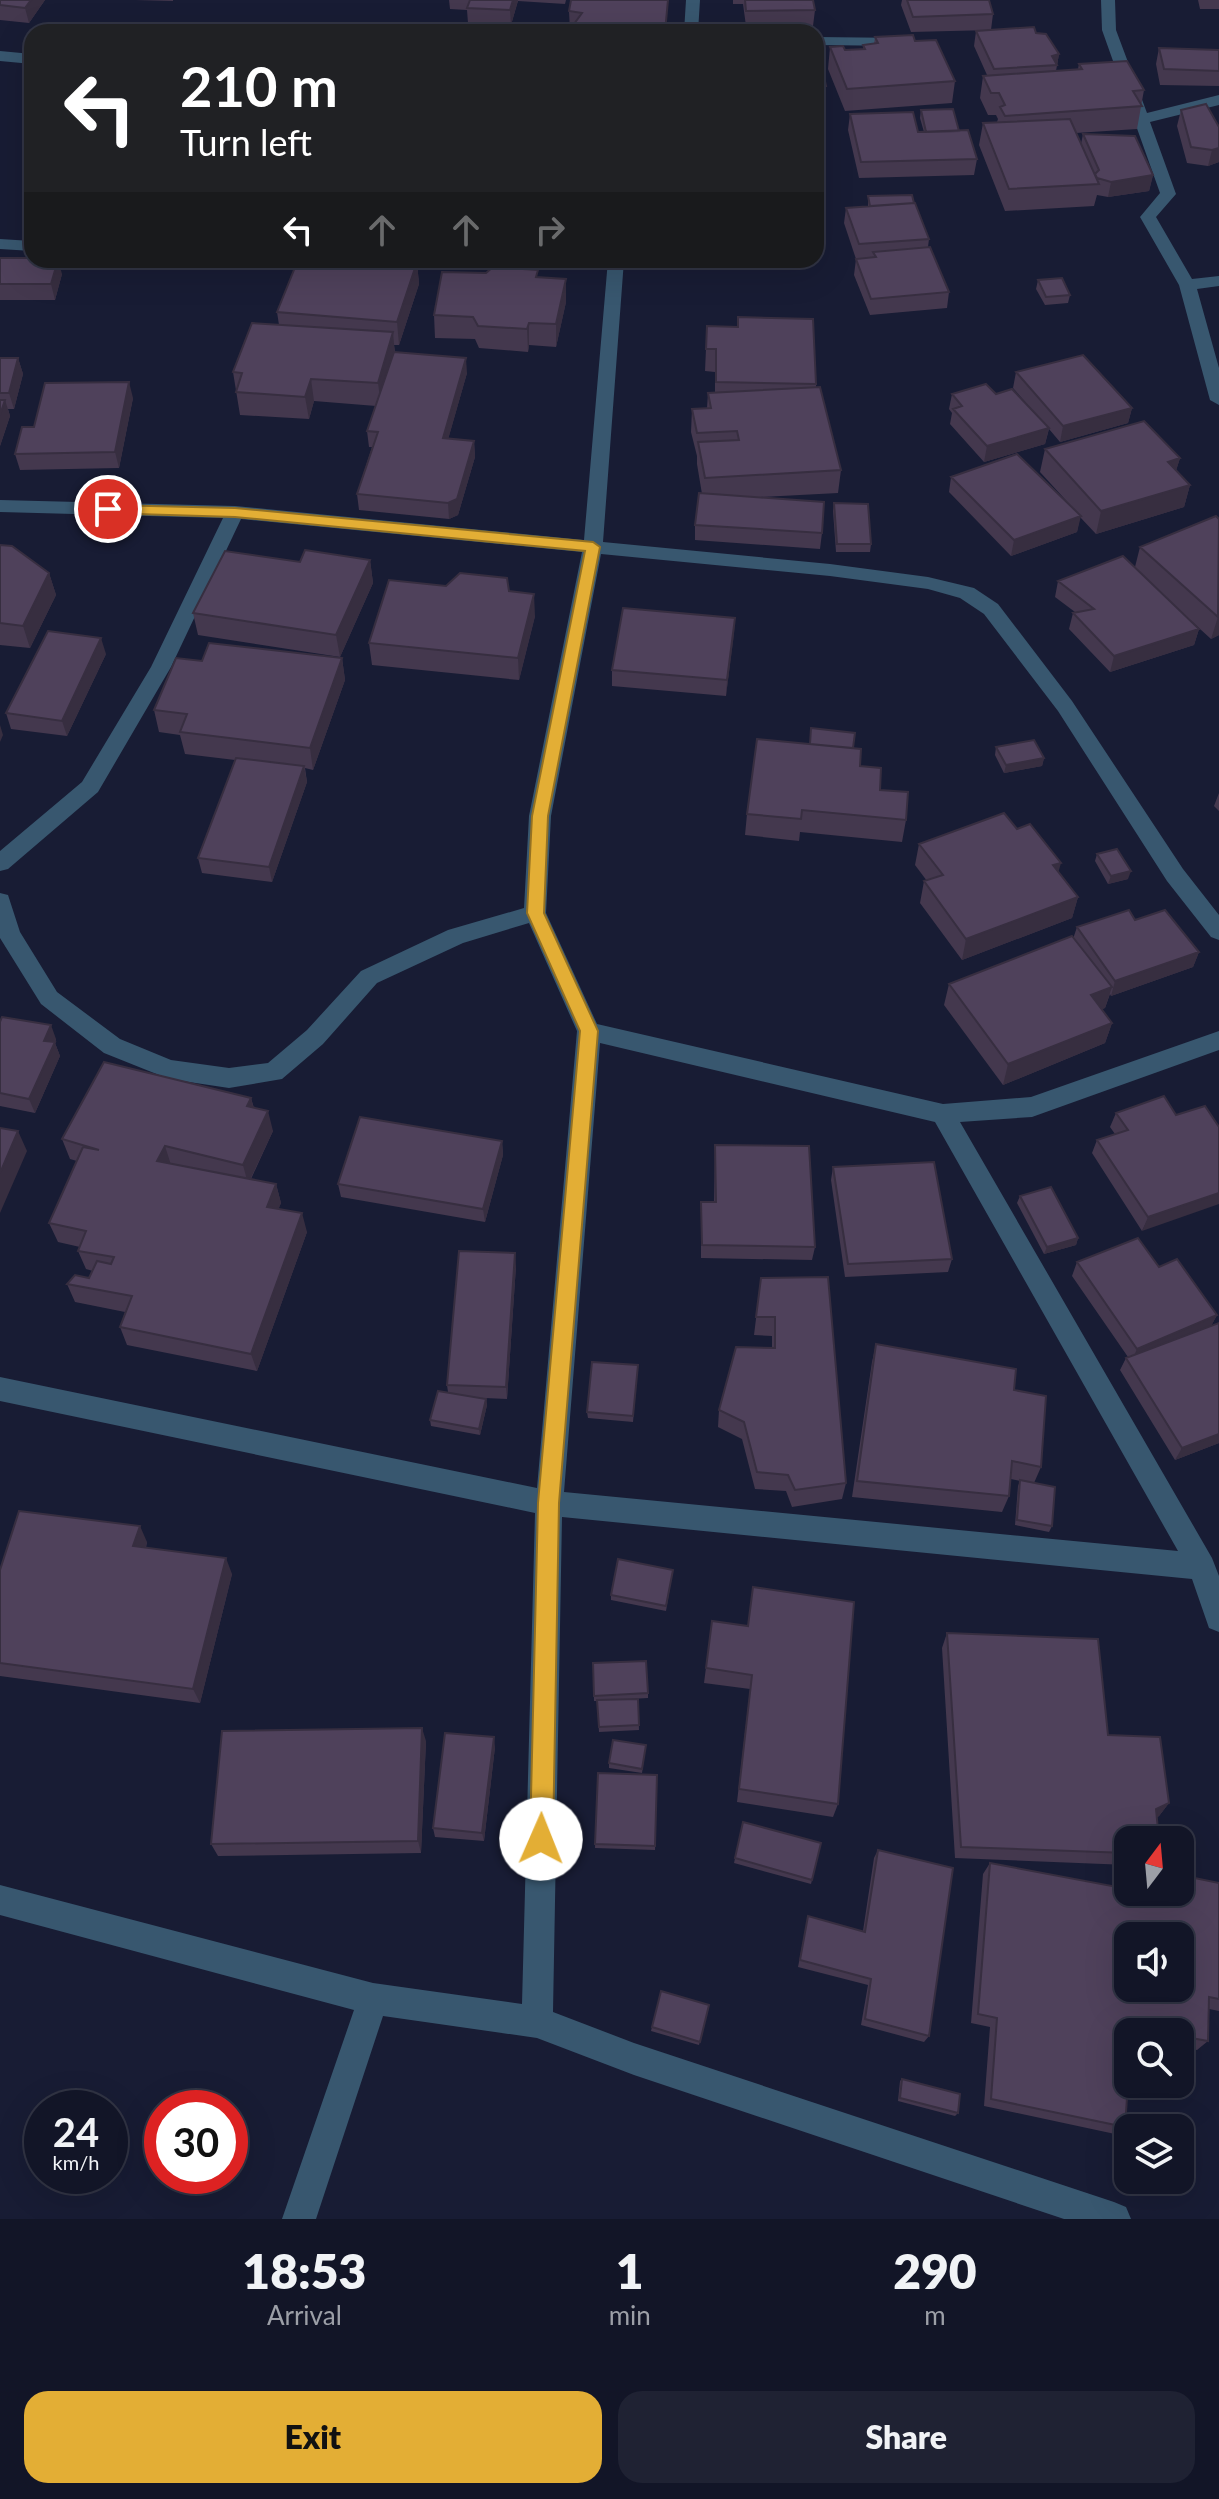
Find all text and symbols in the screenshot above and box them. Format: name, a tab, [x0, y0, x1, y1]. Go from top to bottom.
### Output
text: 210 m	[180, 52, 338, 119]
icon: left	[48, 56, 152, 160]
text: Turn left	[180, 120, 312, 164]
icon: left	[276, 208, 320, 252]
icon: ahead	[360, 208, 404, 252]
icon: ahead	[444, 208, 488, 252]
icon: right	[528, 208, 572, 252]
pin	[74, 475, 142, 543]
icon: arrive	[86, 487, 130, 531]
position arrow	[499, 1797, 583, 1881]
north arrow	[1114, 1826, 1194, 1906]
map controls	[1114, 1826, 1194, 2194]
button: sound	[1114, 1922, 1194, 2002]
button: search	[1114, 2018, 1194, 2098]
speed limit sign: 30	[144, 2090, 248, 2194]
text: 24	[53, 2108, 99, 2156]
button: layers	[1114, 2114, 1194, 2194]
text: km/h	[53, 2150, 99, 2174]
text: 18:53	[242, 2242, 366, 2299]
text: 1	[616, 2242, 644, 2299]
text: 290	[893, 2242, 977, 2299]
text: Arrival	[267, 2299, 342, 2331]
text: min	[609, 2299, 651, 2331]
text: m	[924, 2299, 946, 2331]
button: Exit	[24, 2391, 602, 2483]
button: Share	[618, 2391, 1195, 2483]

